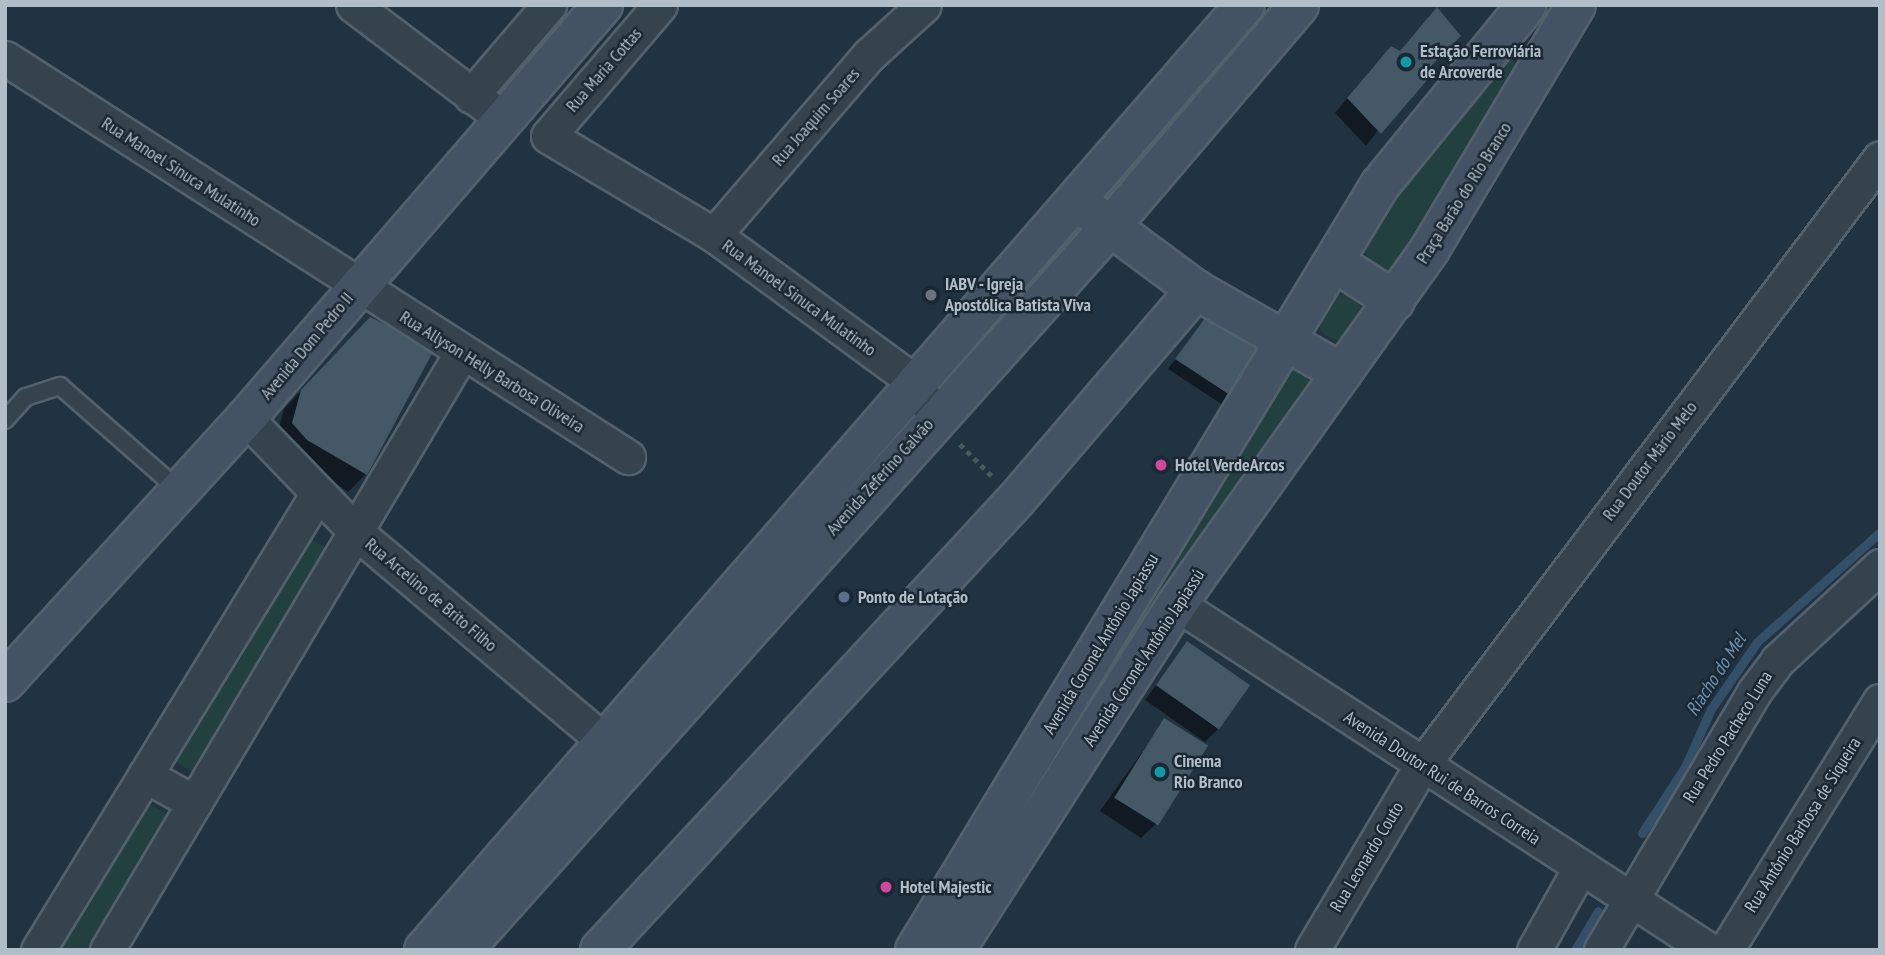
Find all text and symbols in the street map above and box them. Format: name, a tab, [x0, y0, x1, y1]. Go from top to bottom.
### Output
street label: Rua Maria Cottas	[562, 23, 646, 117]
place label: Estação Ferroviária de Arcoverde	[1420, 41, 1541, 84]
marker: Estação Ferroviária de Arcoverde	[1398, 54, 1414, 70]
street label: Rua Joaquim Soares	[768, 64, 864, 170]
street label: Rua Manoel Sinuca Mulatinho	[97, 113, 265, 231]
street label: Praça Barão do Rio Branco	[1412, 118, 1516, 268]
street label: Rua Manoel Sinuca Mulatinho	[718, 235, 880, 361]
place label: IABV - Igreja Apostólica Batista Viva	[945, 274, 1091, 316]
marker: IABV - Igreja Apostólica Batista Viva	[923, 287, 939, 303]
street label: Avenida Dom Pedro II	[256, 288, 358, 404]
street label: Rua Allyson Helly Barbosa Oliveira	[395, 306, 589, 438]
street label: Rua Doutor Mário Melo	[1598, 397, 1702, 525]
street label: Avenida Zeferino Galvão	[822, 414, 938, 540]
place label: Hotel VerdeArcos	[1175, 454, 1285, 476]
marker: Hotel VerdeArcos	[1153, 457, 1169, 473]
street label: Rua Arcelino de Brito Filho	[360, 533, 502, 657]
street label: Avenida Coronel Antônio Japiassu	[1038, 550, 1164, 738]
street label: Avenida Coronel Antônio Japiassú	[1078, 565, 1210, 751]
place label: Ponto de Lotação	[858, 586, 968, 608]
marker: Ponto de Lotação	[836, 589, 852, 605]
water label: Riacho do Mel	[1681, 630, 1751, 720]
street label: Rua Pedro Pacheco Luna	[1679, 667, 1777, 807]
street label: Avenida Doutor Rui de Barros Correia	[1340, 706, 1544, 850]
street label: Rua Antônio Barbosa de Siqueira	[1740, 733, 1866, 917]
place label: Cinema Rio Branco	[1174, 751, 1242, 794]
marker: Cinema Rio Branco	[1152, 764, 1168, 780]
street label: Rua Leonardo Couto	[1326, 798, 1408, 916]
place label: Hotel Majestic	[900, 876, 992, 898]
marker: Hotel Majestic	[878, 879, 894, 895]

